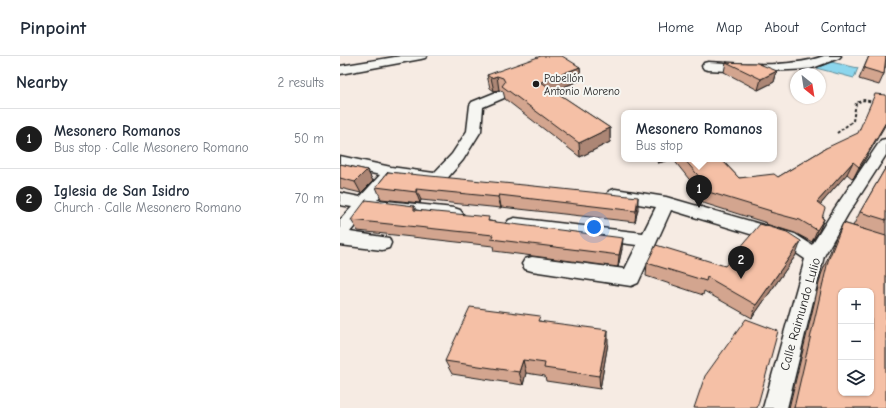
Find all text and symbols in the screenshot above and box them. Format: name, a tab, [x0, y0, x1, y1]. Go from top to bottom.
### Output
text: Pinpoint	[20, 17, 86, 39]
text: Home	[658, 19, 694, 36]
text: Map	[716, 19, 742, 36]
text: About	[764, 19, 799, 36]
text: Contact	[821, 19, 866, 36]
north arrow	[790, 68, 826, 104]
place label: Pabellón Antonio Moreno	[544, 72, 620, 98]
text: Nearby	[16, 73, 67, 92]
text: 2 results	[277, 75, 324, 90]
marker: Pabellón Antonio Moreno	[531, 79, 541, 89]
popup	[621, 110, 777, 162]
text: Mesonero Romanos	[636, 120, 762, 138]
text: Mesonero Romanos	[54, 122, 180, 140]
text: 1	[26, 131, 32, 146]
text: 50 m	[294, 131, 324, 146]
text: Bus stop	[636, 138, 683, 153]
text: Bus stop · Calle Mesonero Romano	[54, 140, 249, 155]
pin: 1	[686, 175, 712, 208]
text: Iglesia de San Isidro	[54, 182, 190, 200]
text: 2	[26, 191, 32, 206]
text: 70 m	[295, 191, 324, 206]
text: Church · Calle Mesonero Romano	[54, 200, 241, 215]
your location	[584, 217, 604, 237]
pin: 2	[728, 246, 754, 279]
street label: Calle Raimundo Lulio	[777, 256, 823, 372]
map controls	[838, 288, 874, 396]
button: +	[838, 288, 874, 324]
button: −	[838, 324, 874, 360]
button: layers	[838, 360, 874, 396]

